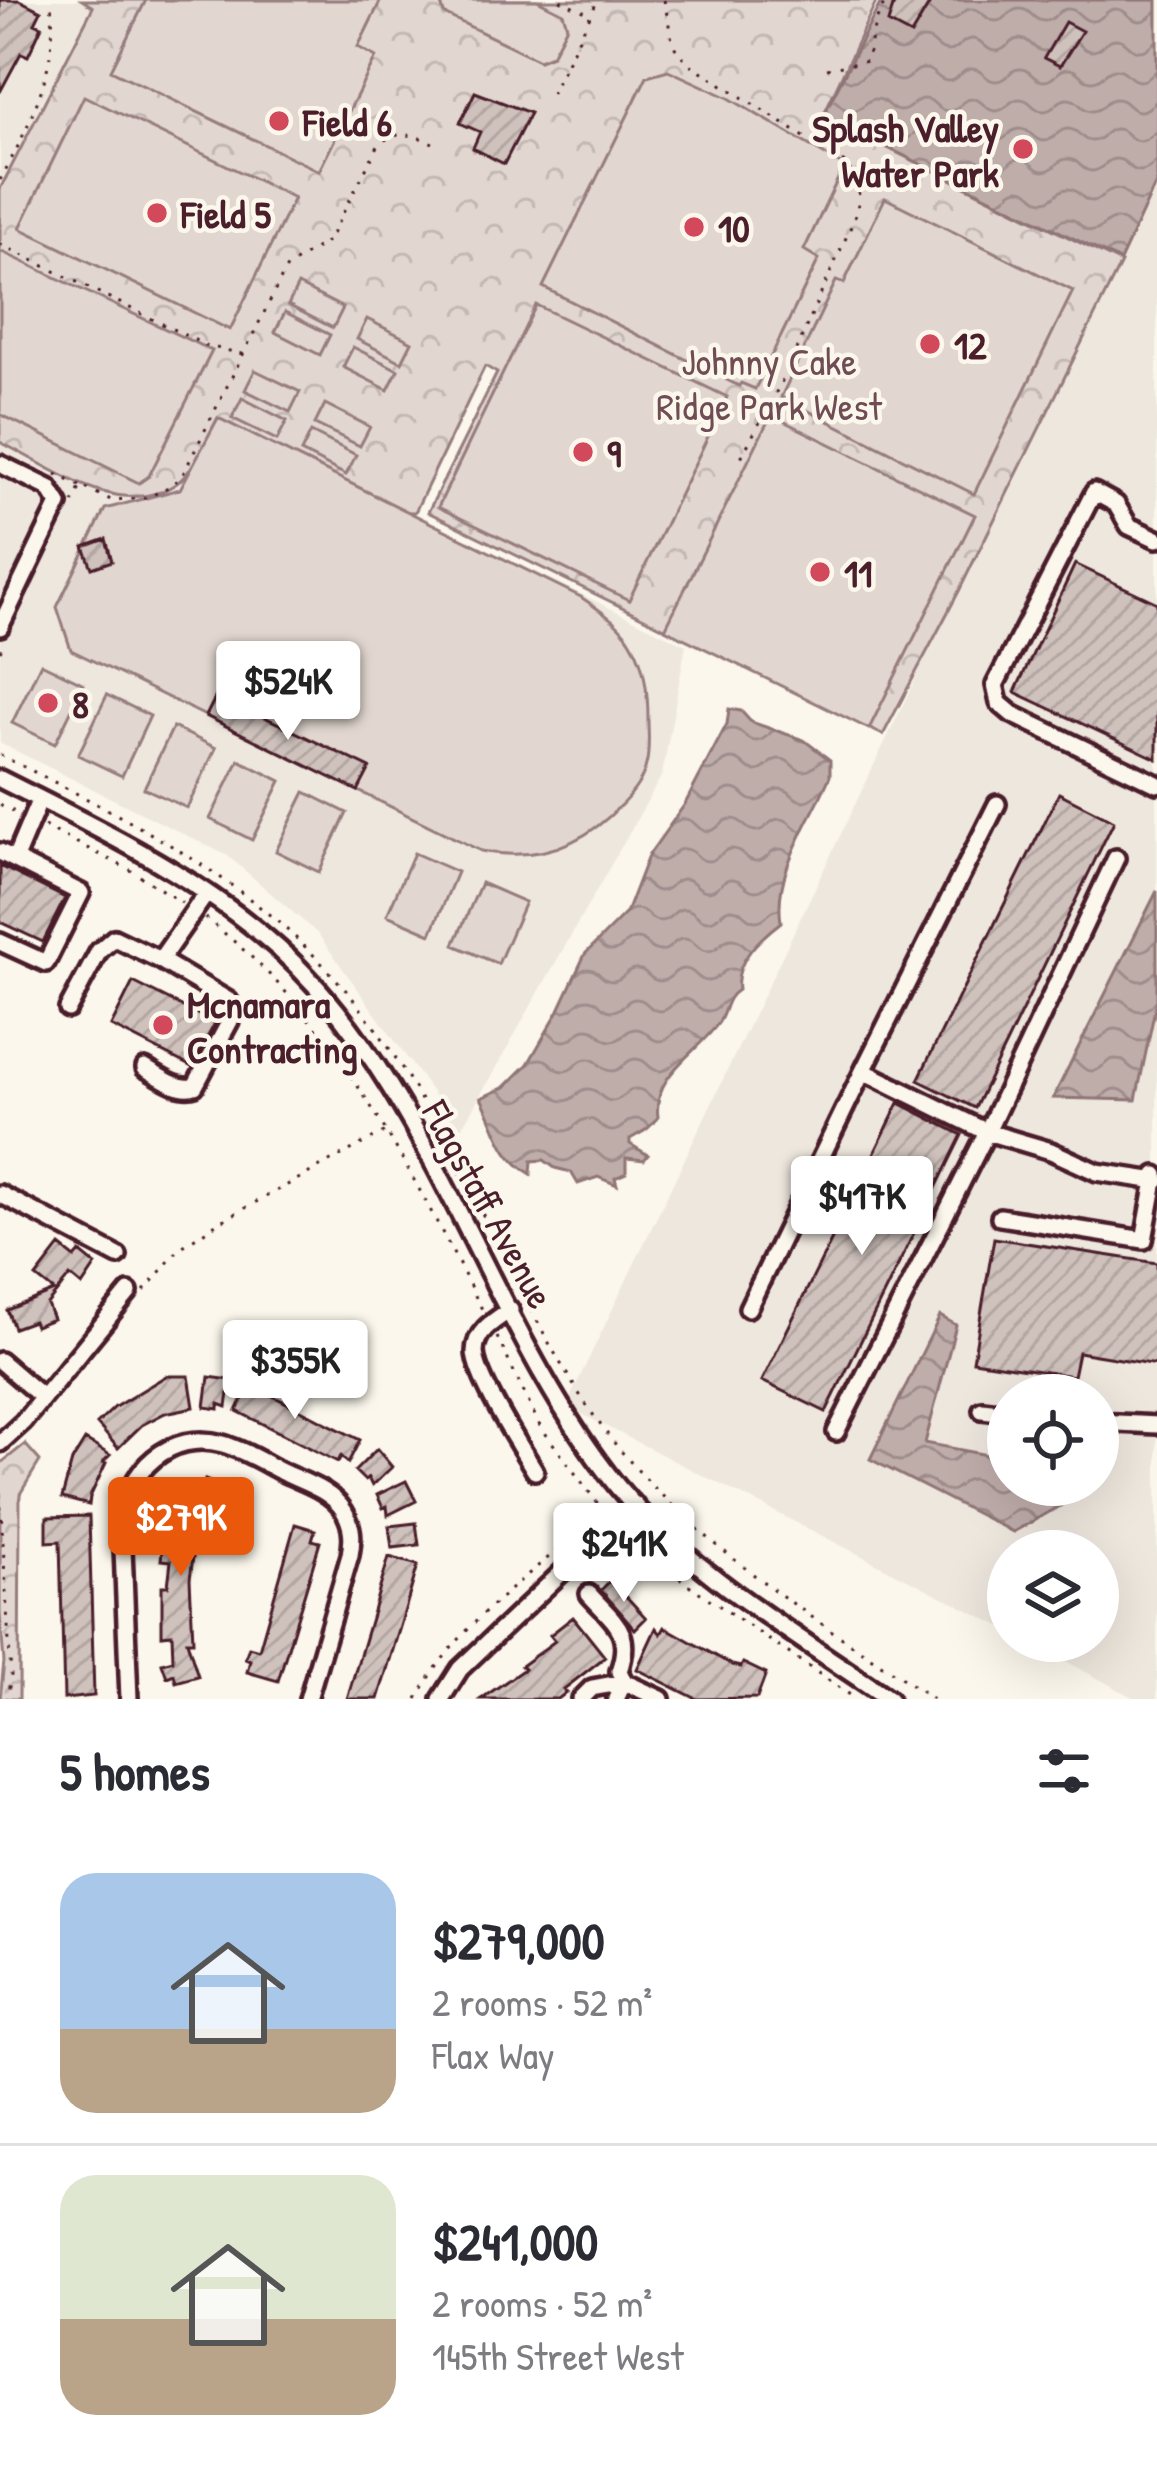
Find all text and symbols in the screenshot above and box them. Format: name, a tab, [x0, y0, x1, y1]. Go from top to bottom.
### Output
place label: Field 6	[302, 95, 392, 148]
place label: Splash Valley Water Park	[812, 101, 1000, 199]
marker: Field 6	[266, 108, 292, 134]
marker: Splash Valley Water Park	[1010, 136, 1036, 162]
place label: Field 5	[180, 187, 271, 240]
marker: Field 5	[144, 200, 170, 226]
place label: 10	[718, 201, 750, 254]
marker: 10	[681, 214, 707, 240]
place label: 12	[954, 318, 987, 371]
marker: 12	[917, 331, 943, 357]
park label: Johnny Cake Ridge Park West	[656, 334, 882, 432]
place label: 9	[607, 426, 621, 479]
marker: 9	[570, 439, 596, 465]
place label: 11	[844, 546, 872, 599]
marker: 11	[807, 559, 833, 585]
pin: $524K	[204, 641, 372, 743]
text: $524K	[243, 653, 333, 706]
place label: 8	[72, 677, 89, 730]
marker: 8	[35, 690, 61, 716]
place label: Mcnamara Contracting	[187, 977, 358, 1076]
marker: Mcnamara Contracting	[150, 1012, 176, 1038]
street label: Flagstaff Avenue	[410, 1090, 568, 1317]
pin: $417K	[778, 1156, 946, 1258]
text: $417K	[818, 1168, 906, 1221]
pin: $355K	[211, 1320, 379, 1422]
text: $355K	[250, 1332, 340, 1385]
map controls	[987, 1374, 1119, 1662]
button: locate	[987, 1374, 1119, 1506]
pin: $279K	[97, 1477, 265, 1579]
text: $279K	[135, 1489, 227, 1542]
pin: $241K	[540, 1503, 708, 1605]
text: $241K	[580, 1515, 668, 1568]
button: layers	[987, 1530, 1119, 1662]
text: 5 homes	[60, 1737, 210, 1806]
icon: filters	[1031, 1738, 1097, 1804]
text: $279,000	[432, 1906, 605, 1975]
icon: home	[156, 1921, 300, 2065]
text: 2 rooms · 52 m²	[432, 1975, 652, 2028]
text: Flax Way	[432, 2028, 555, 2081]
text: $241,000	[432, 2207, 598, 2276]
icon: home	[156, 2223, 300, 2367]
text: 2 rooms · 52 m²	[432, 2276, 652, 2329]
text: 145th Street West	[432, 2329, 684, 2382]

